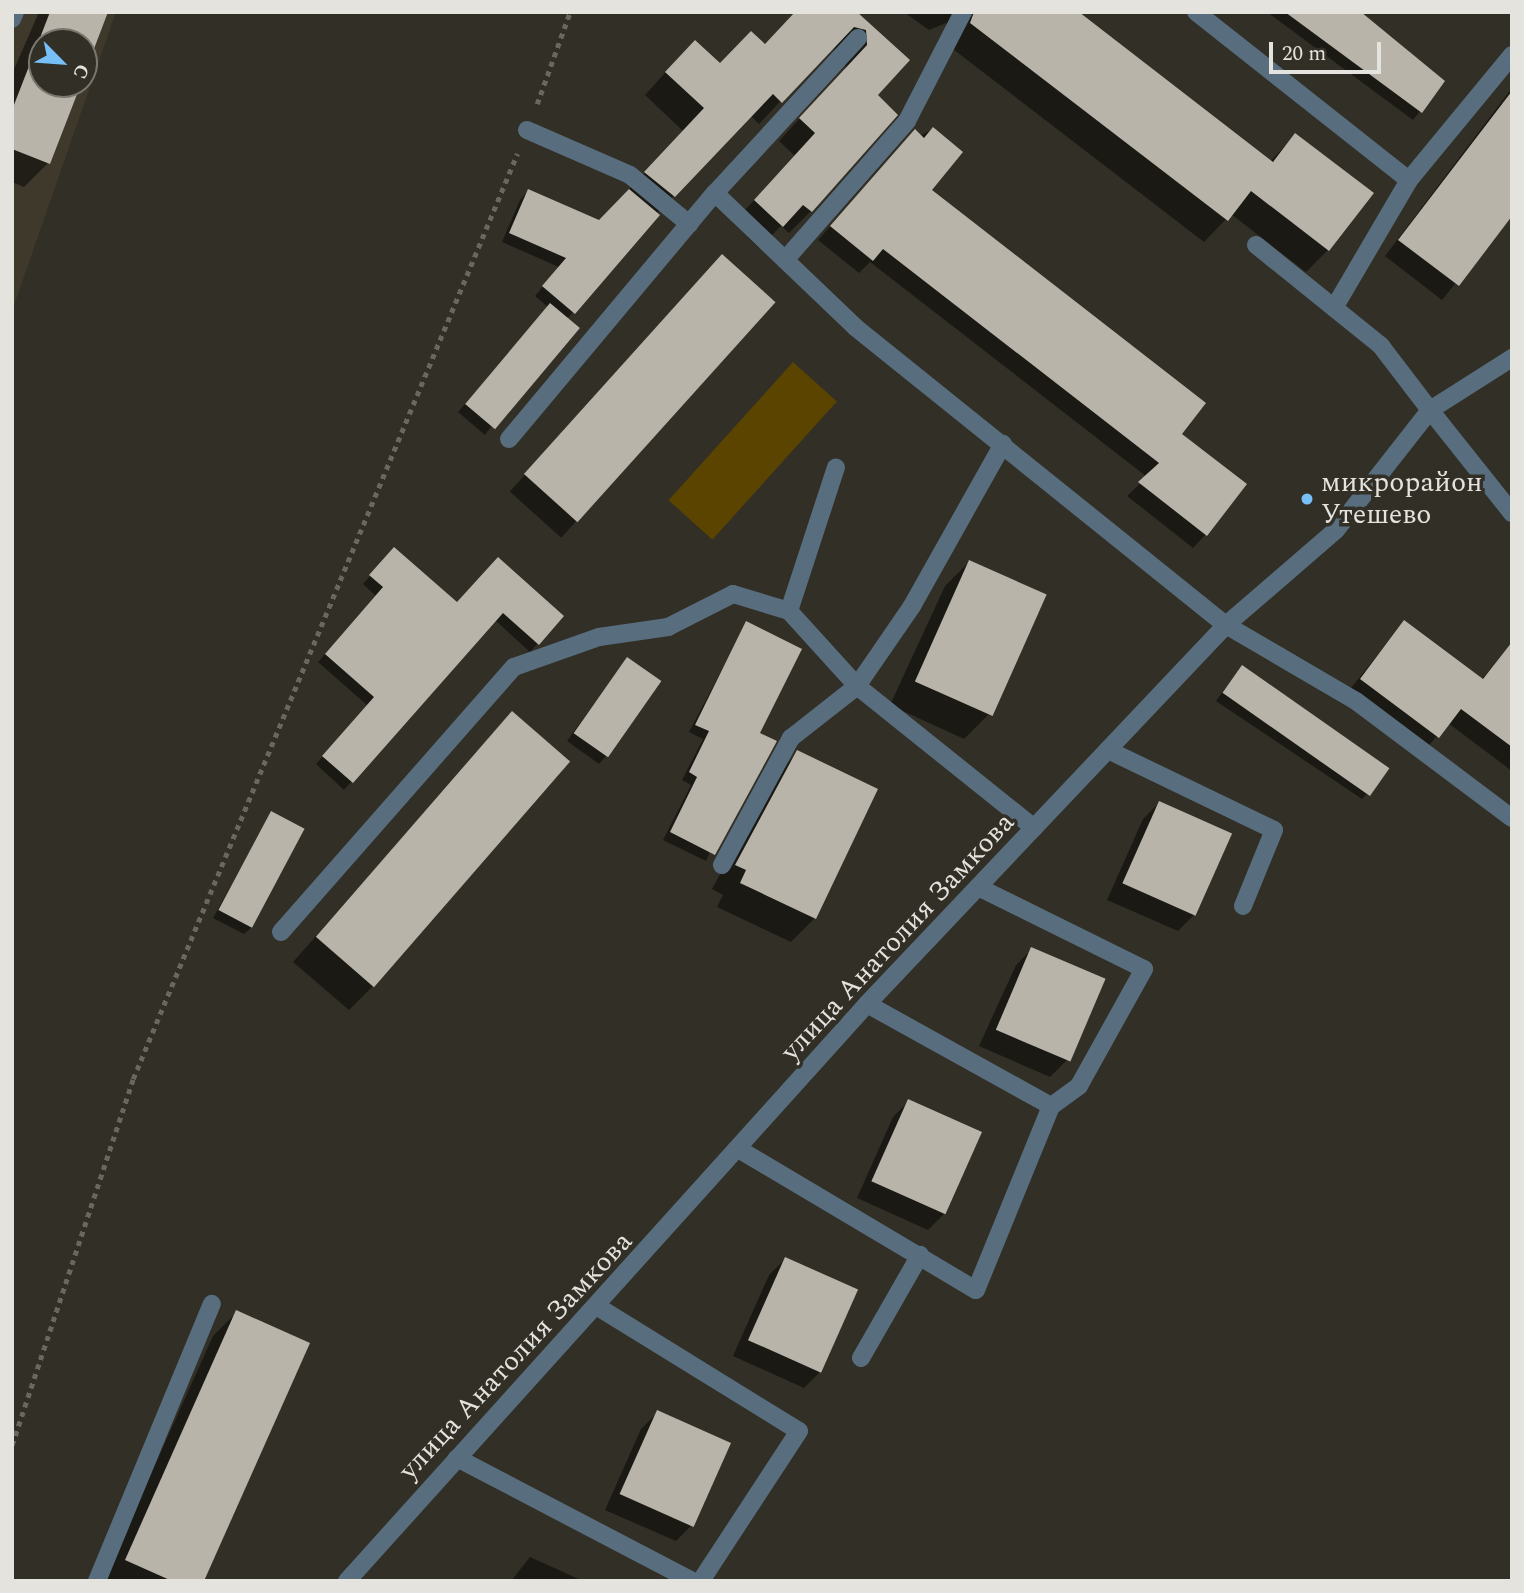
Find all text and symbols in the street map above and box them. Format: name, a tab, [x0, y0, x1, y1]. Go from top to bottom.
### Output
north arrow	[28, 28, 98, 98]
scale bar	[1272, 28, 1384, 72]
text: 20 m	[1282, 38, 1326, 70]
text: С	[65, 59, 97, 83]
place label: микрорайон Утешево	[1321, 466, 1483, 532]
marker: микрорайон Утешево	[1299, 491, 1315, 507]
street label: улица Анатолия Замкова	[774, 806, 1022, 1068]
street label: улица Анатолия Замкова	[392, 1225, 640, 1487]

